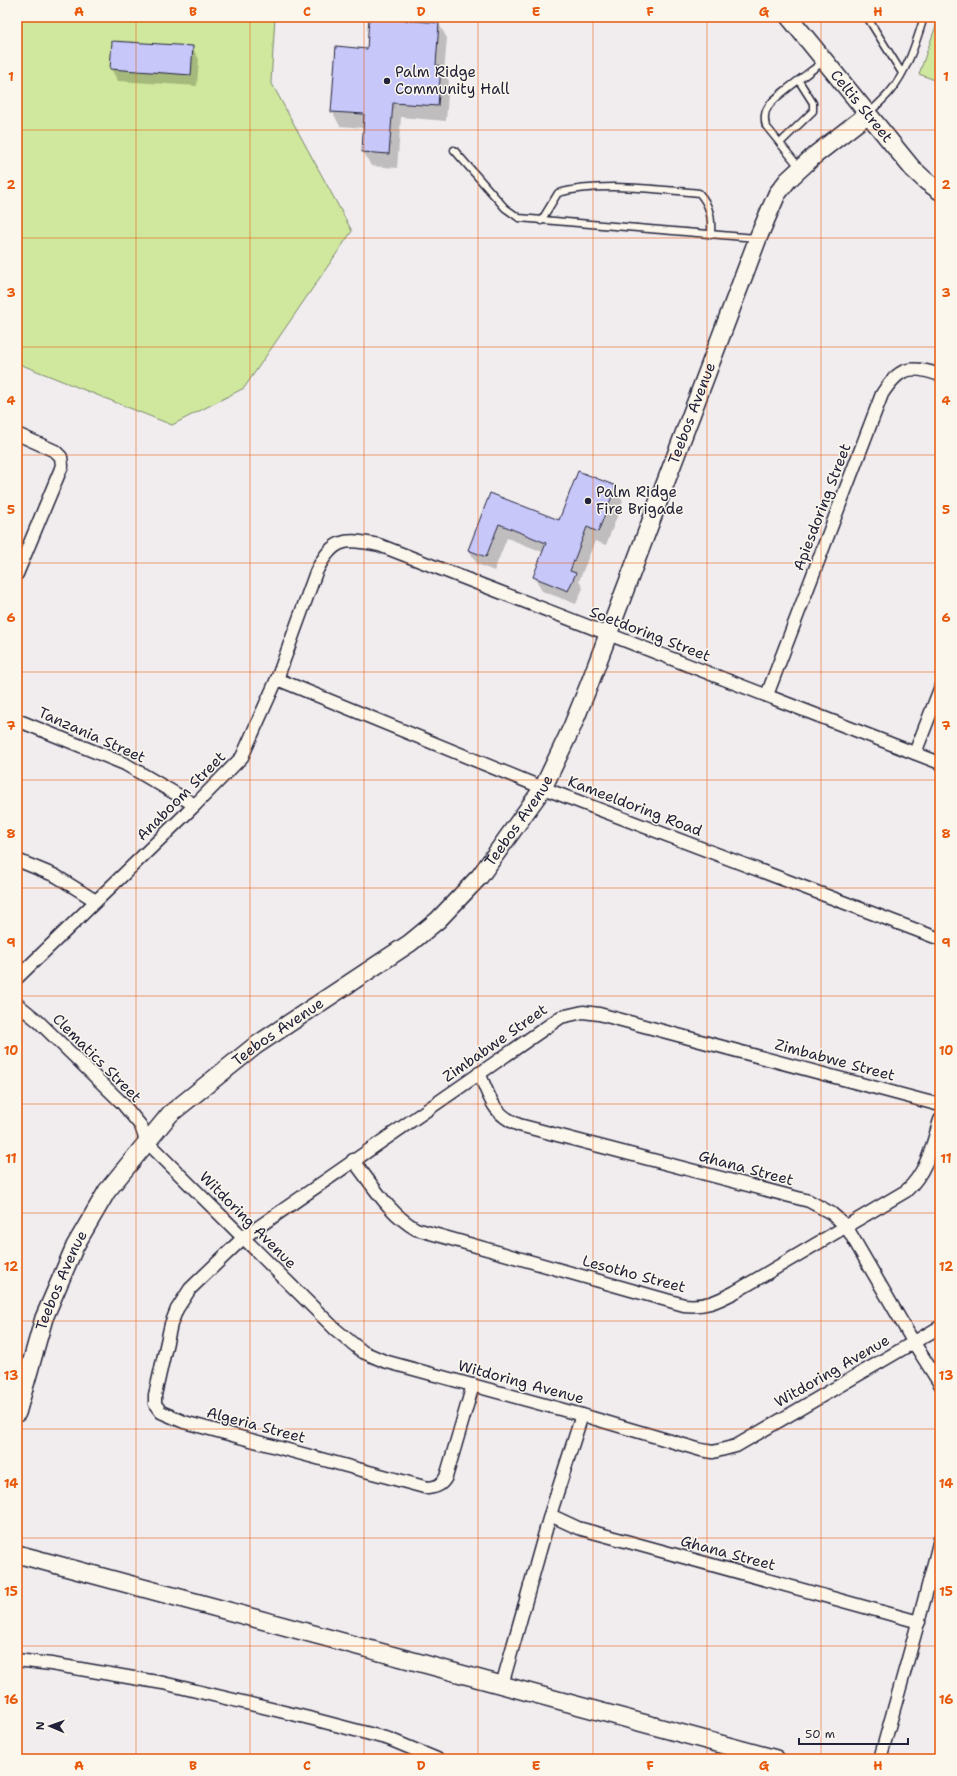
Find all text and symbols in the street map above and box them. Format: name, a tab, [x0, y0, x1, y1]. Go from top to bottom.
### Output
text: A	[74, 3, 84, 20]
text: B	[189, 3, 197, 20]
text: C	[303, 3, 311, 20]
text: D	[416, 3, 426, 20]
text: E	[532, 3, 541, 20]
text: F	[646, 3, 654, 20]
text: G	[759, 3, 770, 20]
text: H	[873, 3, 883, 20]
place label: Palm Ridge Community Hall	[395, 62, 510, 99]
street label: Celtis Street	[826, 66, 897, 147]
text: 1	[8, 68, 14, 85]
text: 1	[943, 68, 949, 85]
marker: Palm Ridge Community Hall	[382, 76, 392, 86]
text: 2	[6, 176, 16, 193]
text: 2	[941, 176, 951, 193]
text: 3	[6, 284, 16, 301]
text: 3	[941, 284, 951, 301]
street label: Teebos Avenue	[663, 359, 720, 467]
text: 4	[6, 392, 16, 409]
text: 4	[941, 392, 951, 409]
street label: Apiesdoring Street	[788, 440, 856, 574]
place label: Palm Ridge Fire Brigade	[596, 482, 684, 519]
marker: Palm Ridge Fire Brigade	[583, 496, 593, 506]
text: 5	[7, 501, 15, 518]
text: 5	[942, 501, 950, 518]
street label: Soetdoring Street	[587, 602, 713, 666]
text: 6	[6, 609, 16, 626]
text: 6	[941, 609, 951, 626]
street label: Tanzania Street	[35, 702, 149, 768]
text: 7	[6, 717, 16, 734]
text: 7	[941, 717, 951, 734]
street label: Anaboom Street	[132, 747, 230, 845]
street label: Kameeldoring Road	[565, 771, 706, 841]
street label: Teebos Avenue	[480, 772, 558, 870]
text: 8	[6, 825, 16, 842]
text: 8	[941, 825, 951, 842]
text: 9	[6, 934, 16, 951]
text: 9	[941, 934, 951, 951]
street label: Teebos Avenue	[228, 993, 328, 1071]
street label: Zimbabwe Street	[439, 999, 551, 1087]
street label: Clematics Street	[48, 1009, 146, 1107]
street label: Zimbabwe Street	[773, 1034, 897, 1086]
text: 10	[4, 1042, 18, 1059]
text: 10	[939, 1042, 953, 1059]
street label: Ghana Street	[696, 1146, 796, 1190]
text: 11	[5, 1150, 17, 1167]
text: 11	[940, 1150, 952, 1167]
street label: Witdoring Avenue	[195, 1167, 301, 1273]
street label: Teebos Avenue	[31, 1227, 92, 1333]
street label: Lesotho Street	[580, 1251, 688, 1297]
text: 12	[4, 1258, 18, 1275]
text: 12	[939, 1258, 953, 1275]
street label: Witdoring Avenue	[771, 1330, 893, 1412]
street label: Witdoring Avenue	[456, 1356, 586, 1408]
text: 13	[4, 1367, 18, 1384]
text: 13	[939, 1367, 953, 1384]
street label: Algeria Street	[204, 1402, 308, 1448]
text: 14	[4, 1475, 18, 1492]
text: 14	[939, 1475, 953, 1492]
street label: Ghana Street	[678, 1531, 778, 1575]
text: 15	[4, 1583, 18, 1600]
text: 15	[939, 1583, 953, 1600]
text: 16	[4, 1691, 18, 1708]
text: 16	[939, 1691, 953, 1708]
north arrow	[30, 1706, 70, 1746]
scale bar	[799, 1720, 908, 1746]
text: N	[33, 1721, 48, 1730]
text: 50 m	[805, 1726, 835, 1742]
text: A	[74, 1757, 84, 1774]
text: B	[189, 1757, 197, 1774]
text: C	[303, 1757, 311, 1774]
text: D	[416, 1757, 426, 1774]
text: E	[532, 1757, 541, 1774]
text: F	[646, 1757, 654, 1774]
text: G	[759, 1757, 770, 1774]
text: H	[873, 1757, 883, 1774]

